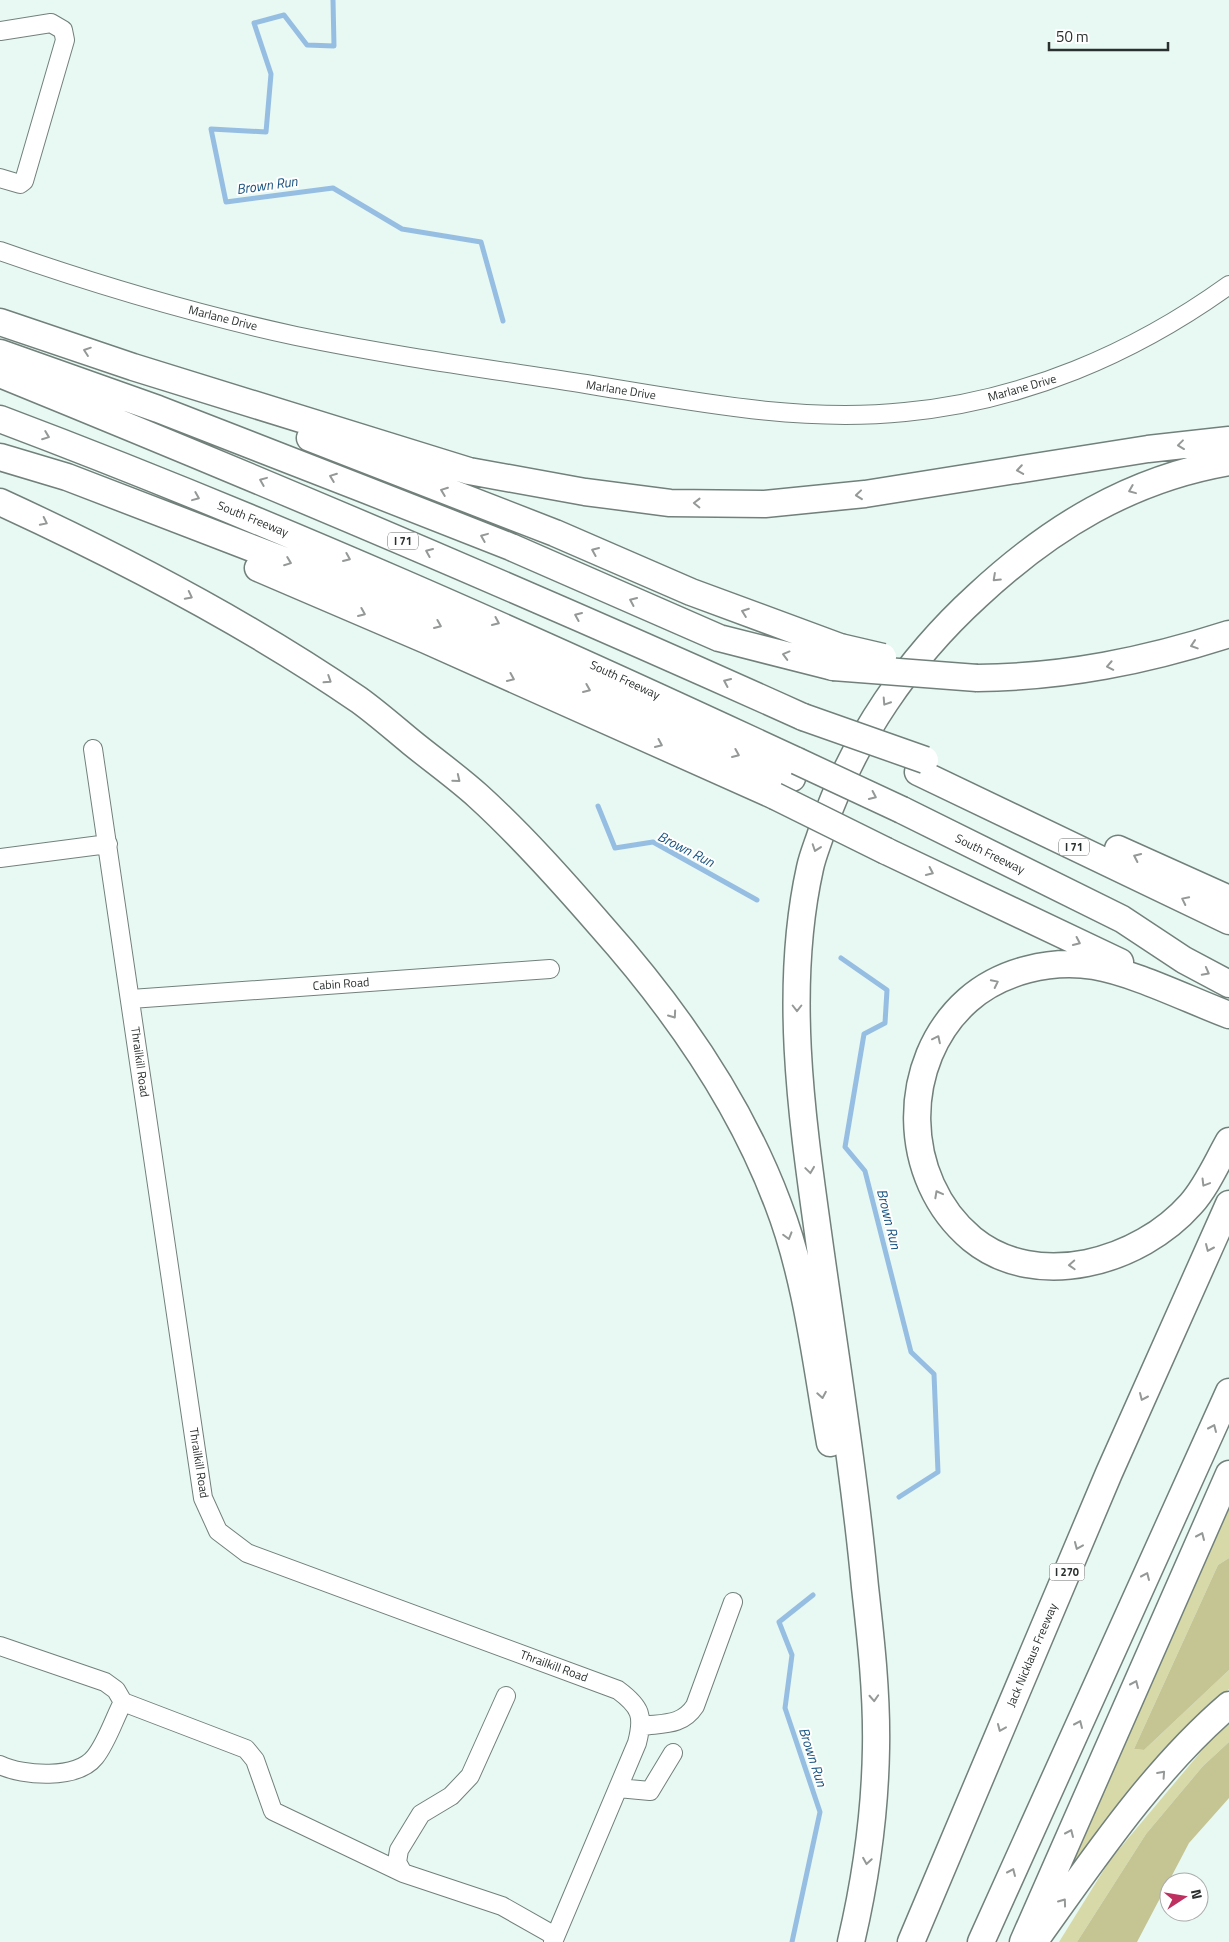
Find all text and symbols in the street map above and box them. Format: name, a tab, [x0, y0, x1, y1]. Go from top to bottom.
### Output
scale bar	[1049, 20, 1168, 52]
text: 50 m	[1056, 25, 1089, 48]
water label: Brown Run	[235, 170, 300, 199]
street label: Marlane Drive	[187, 300, 260, 335]
one-way arrow	[83, 347, 92, 357]
street label: Marlane Drive	[985, 369, 1058, 406]
street label: Marlane Drive	[585, 375, 657, 404]
one-way arrow	[41, 430, 49, 440]
one-way arrow	[1176, 439, 1184, 450]
one-way arrow	[1016, 464, 1024, 474]
one-way arrow	[329, 473, 337, 483]
one-way arrow	[259, 477, 268, 487]
one-way arrow	[1128, 484, 1137, 495]
one-way arrow	[440, 487, 449, 497]
one-way arrow	[855, 489, 863, 500]
one-way arrow	[191, 490, 200, 501]
street label: South Freeway	[215, 496, 292, 542]
one-way arrow	[693, 498, 701, 508]
one-way arrow	[39, 516, 48, 526]
road number: I 71	[388, 532, 418, 550]
one-way arrow	[480, 532, 489, 543]
one-way arrow	[591, 546, 600, 557]
one-way arrow	[425, 547, 434, 558]
one-way arrow	[342, 551, 351, 562]
one-way arrow	[283, 556, 292, 566]
one-way arrow	[993, 572, 1002, 581]
one-way arrow	[184, 590, 193, 600]
one-way arrow	[629, 596, 638, 607]
one-way arrow	[357, 606, 366, 617]
one-way arrow	[741, 608, 750, 619]
one-way arrow	[574, 611, 583, 622]
one-way arrow	[491, 616, 500, 627]
one-way arrow	[433, 618, 442, 629]
one-way arrow	[1190, 640, 1198, 650]
one-way arrow	[781, 650, 790, 661]
street label: South Freeway	[587, 655, 664, 704]
one-way arrow	[1106, 660, 1115, 671]
one-way arrow	[506, 672, 515, 683]
one-way arrow	[322, 674, 332, 683]
one-way arrow	[723, 678, 732, 688]
one-way arrow	[582, 683, 591, 694]
one-way arrow	[883, 696, 892, 705]
one-way arrow	[654, 738, 663, 749]
one-way arrow	[731, 747, 740, 758]
one-way arrow	[451, 773, 460, 781]
one-way arrow	[868, 790, 877, 801]
water label: Brown Run	[654, 825, 719, 872]
street label: South Freeway	[952, 828, 1028, 879]
road number: I 71	[1059, 839, 1089, 856]
one-way arrow	[812, 843, 822, 851]
one-way arrow	[1133, 853, 1142, 863]
one-way arrow	[925, 866, 934, 876]
one-way arrow	[1181, 896, 1190, 906]
one-way arrow	[1072, 936, 1081, 946]
one-way arrow	[1201, 966, 1210, 976]
street label: Cabin Road	[312, 972, 370, 995]
one-way arrow	[990, 979, 999, 989]
one-way arrow	[792, 1004, 802, 1012]
one-way arrow	[667, 1009, 676, 1019]
street label: Thrailkill Road	[126, 1026, 155, 1098]
one-way arrow	[930, 1035, 941, 1044]
one-way arrow	[804, 1166, 814, 1174]
one-way arrow	[1201, 1178, 1211, 1187]
water label: Brown Run	[872, 1187, 907, 1252]
one-way arrow	[934, 1191, 944, 1200]
one-way arrow	[782, 1231, 792, 1239]
one-way arrow	[1205, 1243, 1216, 1252]
one-way arrow	[1068, 1259, 1076, 1270]
one-way arrow	[816, 1390, 826, 1399]
one-way arrow	[1139, 1392, 1150, 1401]
one-way arrow	[1206, 1424, 1217, 1433]
street label: Thrailkill Road	[185, 1426, 214, 1499]
one-way arrow	[1195, 1532, 1205, 1541]
one-way arrow	[1074, 1541, 1085, 1550]
road number: I 270	[1050, 1564, 1084, 1580]
one-way arrow	[1140, 1572, 1150, 1581]
street label: Jack Nicklaus Freeway	[1001, 1600, 1062, 1710]
street label: Thrailkill Road	[518, 1644, 591, 1687]
one-way arrow	[1129, 1680, 1140, 1689]
one-way arrow	[869, 1695, 880, 1703]
one-way arrow	[1073, 1720, 1084, 1729]
one-way arrow	[997, 1723, 1008, 1732]
water label: Brown Run	[794, 1724, 833, 1790]
one-way arrow	[1156, 1771, 1165, 1780]
one-way arrow	[1063, 1829, 1074, 1838]
one-way arrow	[862, 1856, 872, 1865]
one-way arrow	[1006, 1868, 1017, 1877]
north arrow	[1159, 1872, 1209, 1922]
text: N	[1186, 1887, 1208, 1901]
one-way arrow	[1057, 1898, 1066, 1908]

